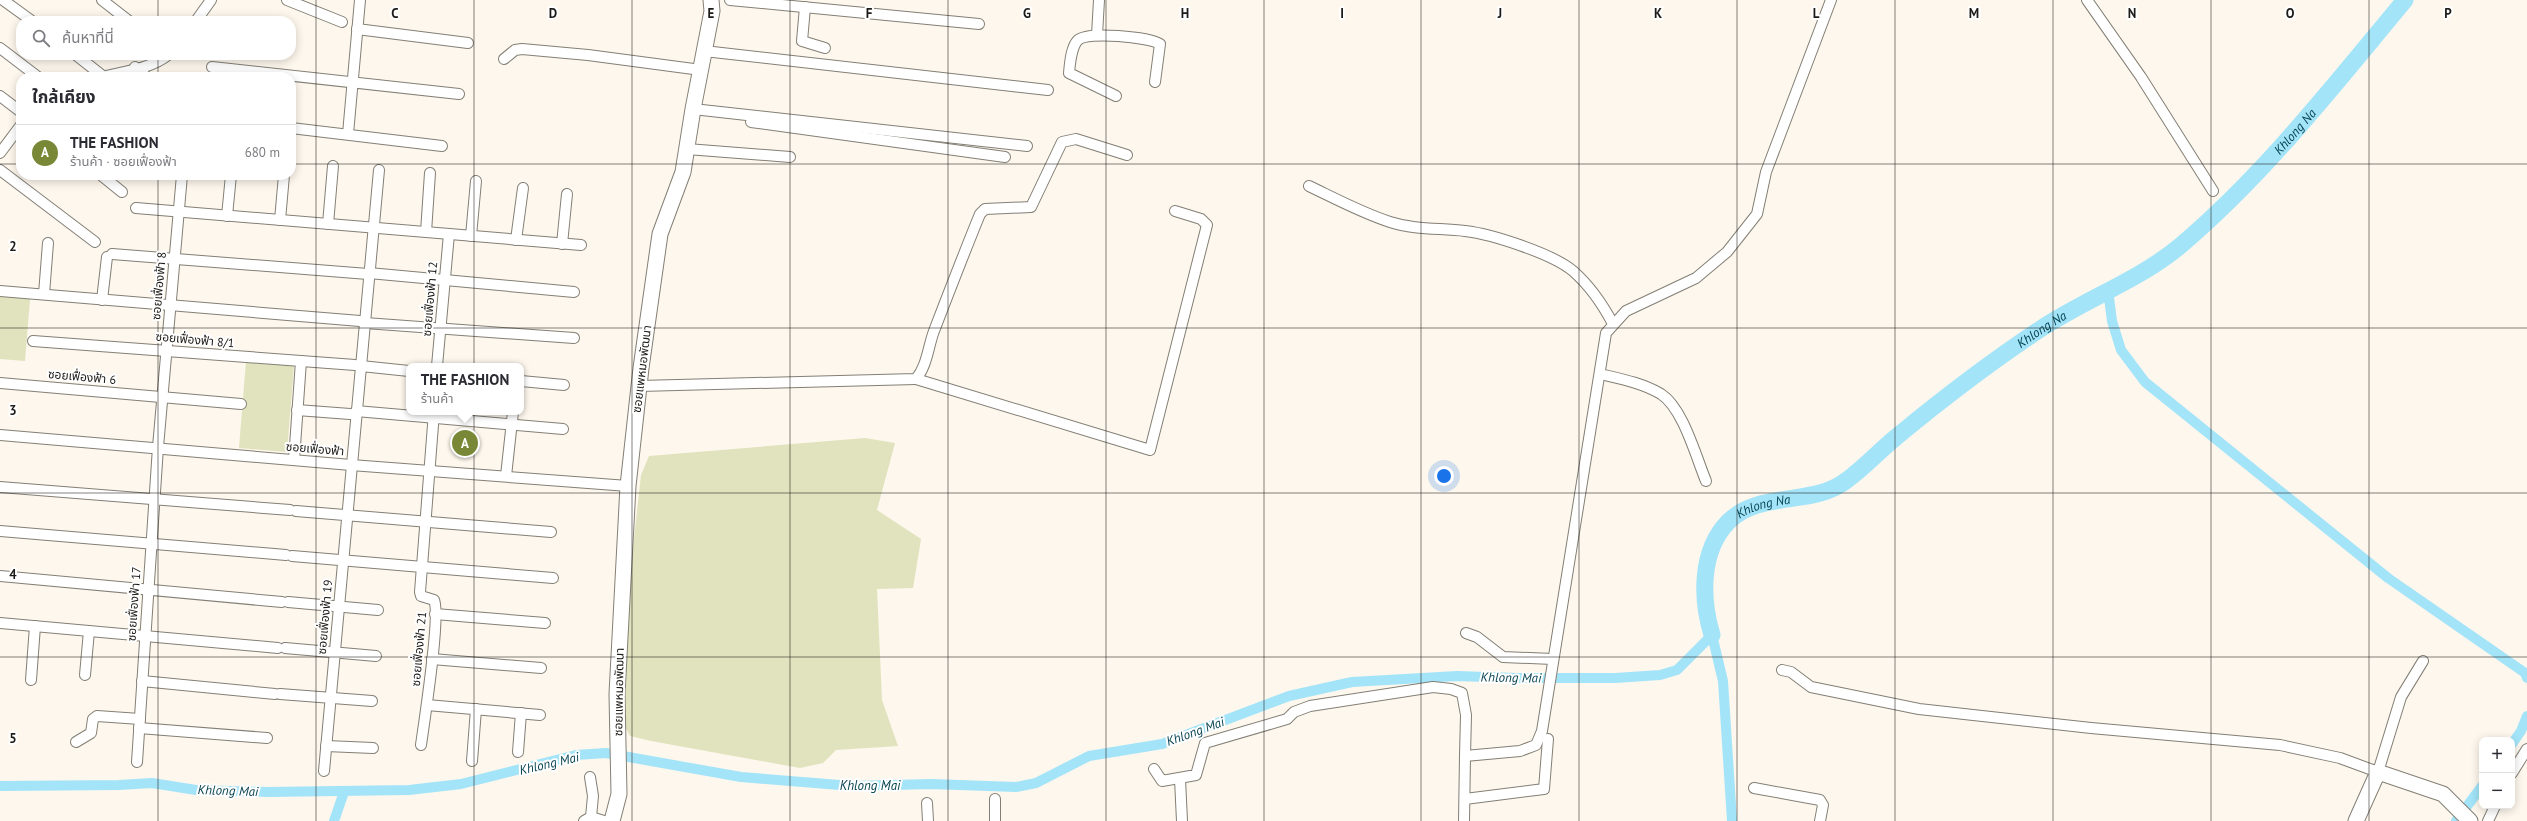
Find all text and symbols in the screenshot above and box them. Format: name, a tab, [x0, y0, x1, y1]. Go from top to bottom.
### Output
text: C	[391, 5, 399, 22]
text: D	[549, 5, 557, 22]
text: E	[708, 5, 715, 22]
text: F	[866, 5, 873, 22]
text: G	[1023, 5, 1031, 22]
text: H	[1181, 5, 1189, 22]
text: I	[1340, 5, 1344, 22]
text: J	[1497, 5, 1502, 22]
text: K	[1654, 5, 1662, 22]
text: L	[1813, 5, 1820, 22]
text: M	[1969, 5, 1979, 22]
text: N	[2128, 5, 2136, 22]
text: O	[2286, 5, 2295, 22]
text: P	[2444, 5, 2452, 22]
search box	[16, 16, 296, 60]
icon: search	[30, 27, 52, 49]
text: ค้นหาที่นี่	[62, 28, 114, 47]
text: ใกล้เคียง	[32, 86, 95, 108]
water label: Khlong Na	[2270, 105, 2320, 158]
text: THE FASHION	[70, 133, 159, 152]
text: A	[41, 144, 49, 161]
text: 680 m	[245, 144, 280, 161]
text: ร้านค้า · ซอยเฟื่องฟ้า	[70, 153, 177, 170]
text: 2	[9, 238, 17, 255]
street label: ซอยเฟื่องฟ้า 8	[147, 251, 169, 321]
street label: ซอยเฟื่องฟ้า 12	[418, 261, 440, 337]
water label: Khlong Na	[2013, 307, 2070, 352]
street label: ซอยแพหมอพัฒนา	[629, 324, 654, 414]
street label: ซอยเฟื่องฟ้า 8/1	[155, 328, 235, 350]
popup	[406, 363, 524, 415]
street label: ซอยเฟื่องฟ้า 6	[47, 365, 117, 387]
text: THE FASHION	[421, 370, 509, 389]
text: ร้านค้า	[421, 390, 454, 407]
text: 3	[9, 402, 17, 419]
pin: A	[452, 428, 478, 458]
street label: ซอยเฟื่องฟ้า	[285, 437, 345, 459]
your location	[1434, 466, 1454, 486]
water label: Khlong Na	[1733, 491, 1792, 522]
text: 4	[9, 566, 17, 583]
street label: ซอยเฟื่องฟ้า 17	[122, 566, 144, 642]
street label: ซอยเฟื่องฟ้า 19	[313, 579, 335, 655]
street label: ซอยเฟื่องฟ้า 21	[407, 611, 429, 687]
street label: ซอยแพหมอพัฒนา	[610, 648, 627, 736]
water label: Khlong Mai	[1481, 668, 1542, 687]
water label: Khlong Mai	[1164, 713, 1227, 750]
text: 5	[9, 730, 17, 747]
map controls	[2479, 737, 2515, 809]
button: +	[2479, 737, 2515, 773]
water label: Khlong Mai	[518, 748, 581, 779]
button: −	[2479, 773, 2515, 809]
water label: Khlong Mai	[840, 777, 901, 794]
water label: Khlong Mai	[197, 781, 259, 800]

